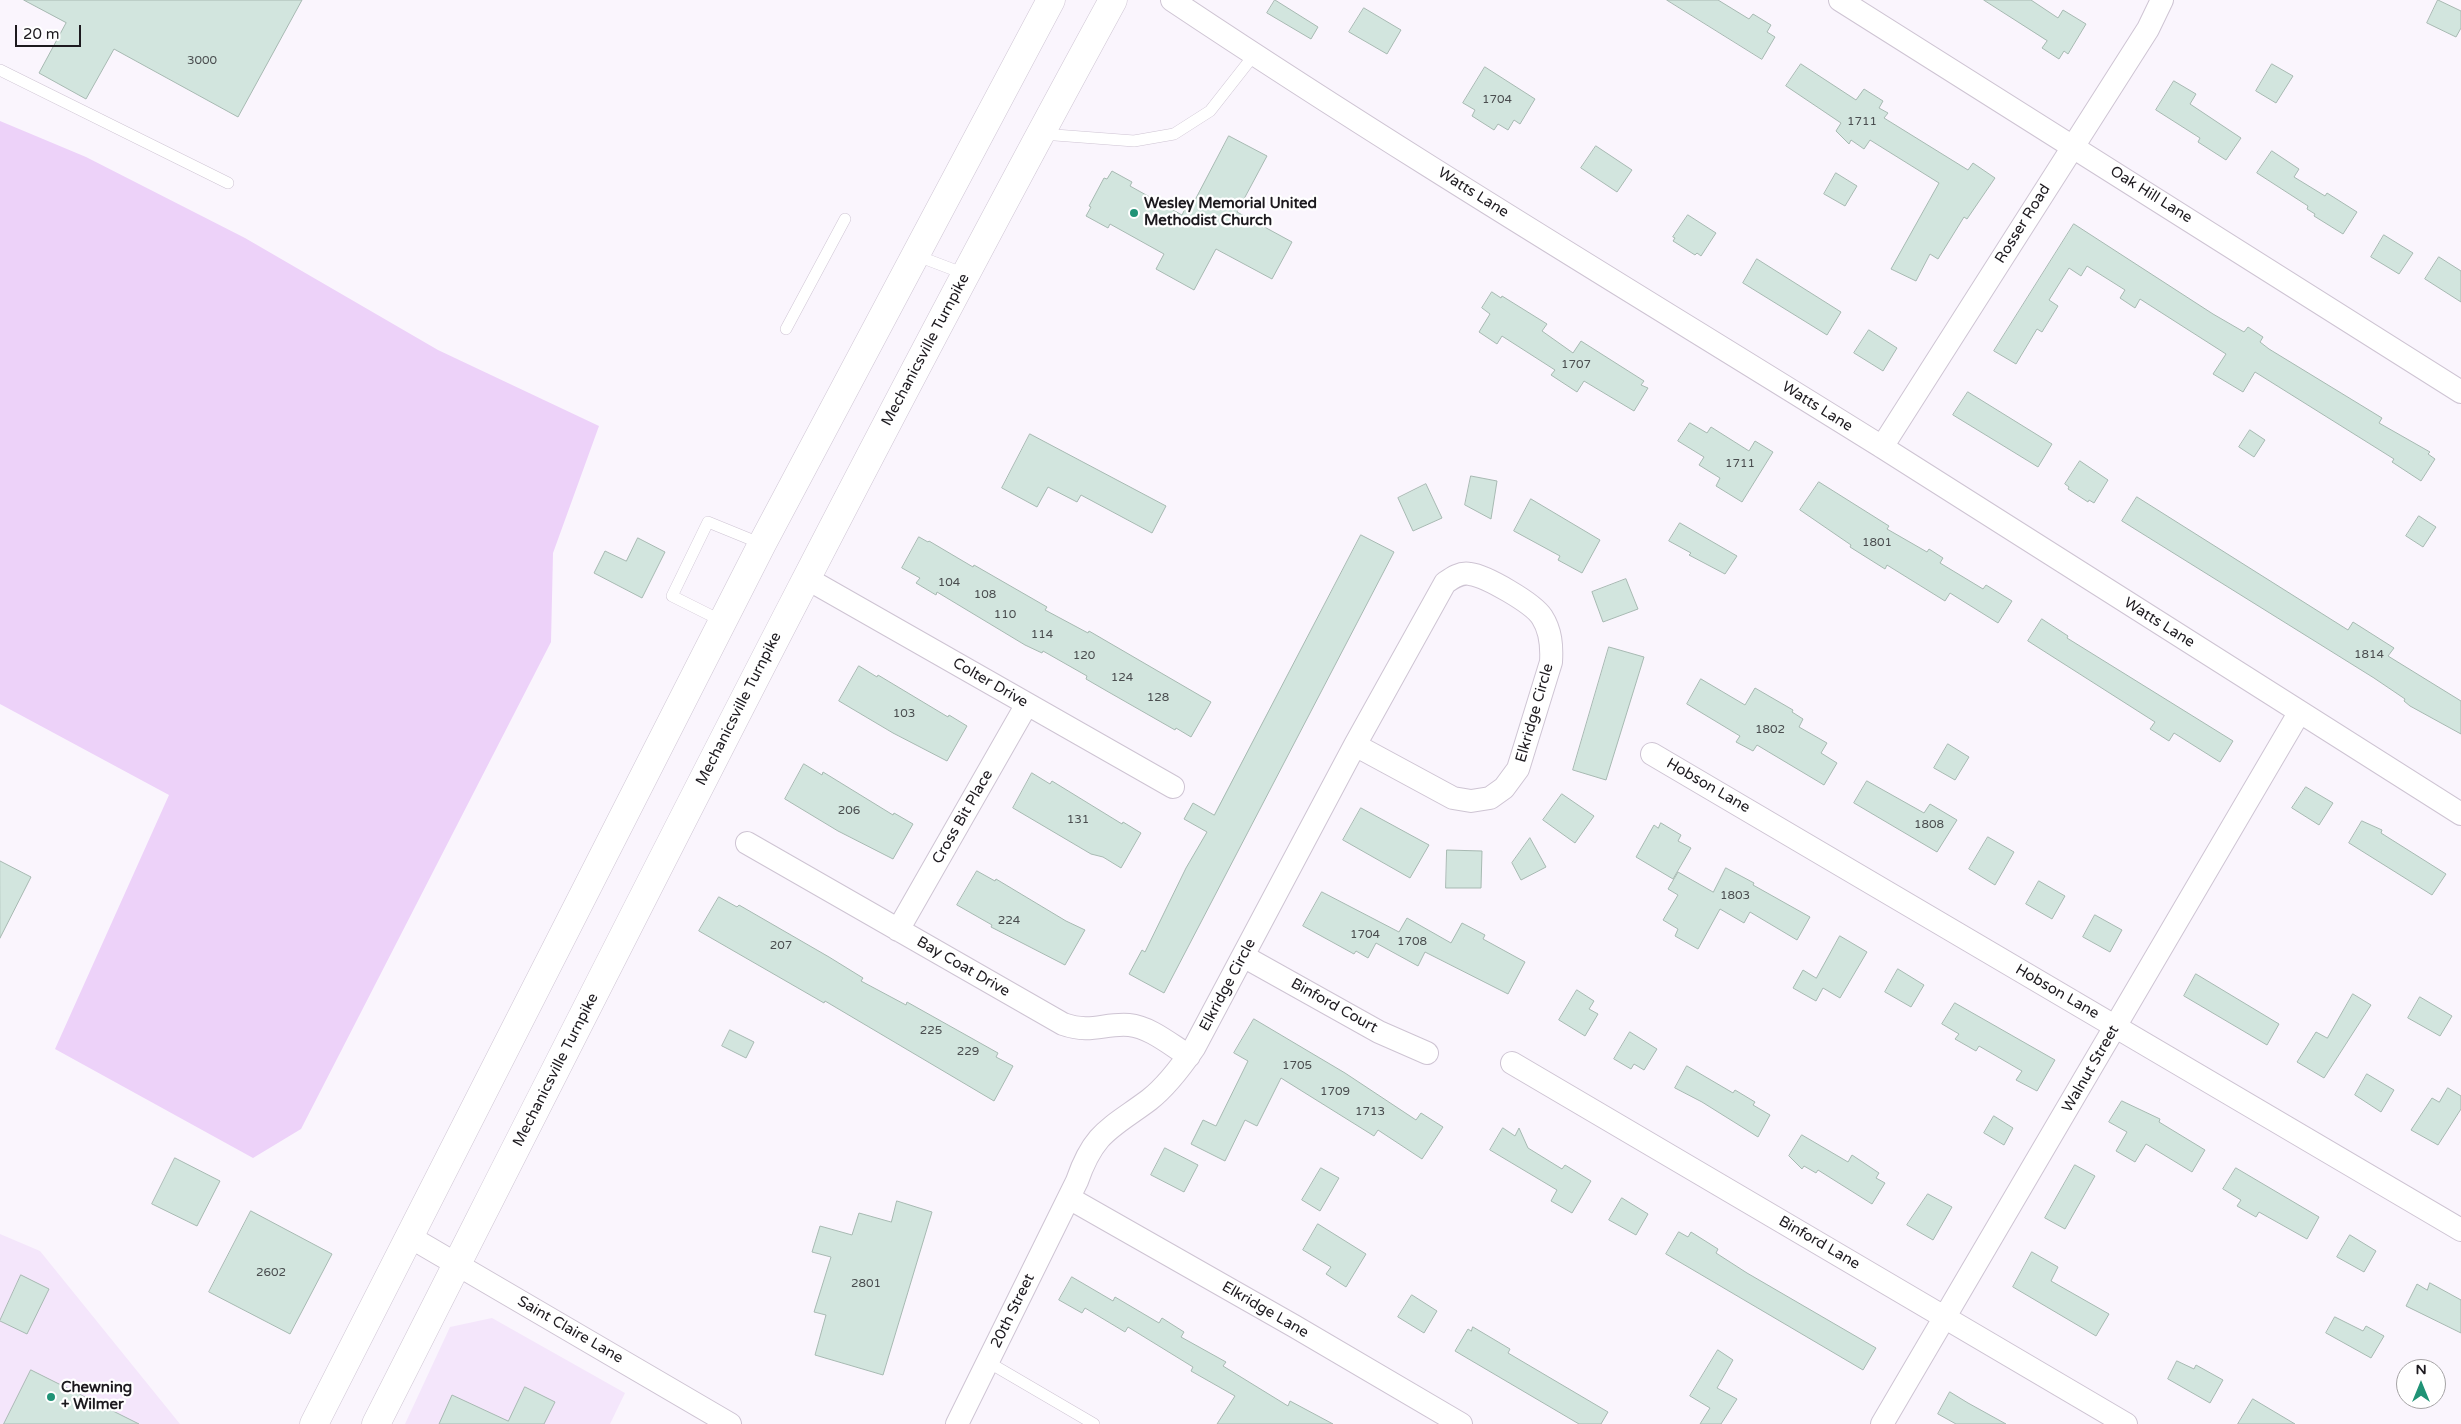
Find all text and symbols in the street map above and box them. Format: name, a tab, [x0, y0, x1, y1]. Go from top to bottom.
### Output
scale bar	[18, 15, 84, 47]
text: 20 m	[23, 25, 60, 43]
house number: 3000	[187, 54, 217, 68]
house number: 1704	[1482, 93, 1512, 107]
house number: 1711	[1847, 115, 1877, 129]
street label: Oak Hill Lane	[2107, 163, 2195, 227]
street label: Watts Lane	[1434, 164, 1512, 222]
street label: Rosser Road	[1992, 181, 2054, 267]
place label: Wesley Memorial United Methodist Church	[1144, 195, 1317, 230]
marker: Wesley Memorial United Methodist Church	[1128, 207, 1140, 219]
street label: Mechanicsville Turnpike	[878, 271, 974, 429]
house number: 1707	[1561, 358, 1591, 372]
street label: Watts Lane	[1778, 378, 1856, 436]
house number: 1711	[1725, 457, 1755, 471]
house number: 1801	[1862, 536, 1892, 550]
house number: 104	[938, 576, 960, 590]
house number: 108	[974, 588, 996, 602]
street label: Watts Lane	[2120, 594, 2198, 652]
house number: 110	[994, 608, 1016, 622]
house number: 114	[1031, 628, 1053, 642]
street label: Mechanicsville Turnpike	[692, 629, 786, 789]
house number: 1814	[2354, 648, 2384, 662]
house number: 120	[1073, 649, 1095, 663]
street label: Colter Drive	[949, 654, 1031, 712]
street label: Elkridge Circle	[1512, 661, 1558, 765]
house number: 124	[1111, 671, 1133, 685]
house number: 128	[1147, 691, 1169, 705]
house number: 103	[893, 707, 915, 721]
house number: 1802	[1755, 723, 1785, 737]
street label: Hobson Lane	[1663, 755, 1753, 817]
street label: Cross Bit Place	[929, 767, 997, 867]
house number: 206	[838, 804, 860, 818]
house number: 131	[1067, 813, 1089, 827]
house number: 1808	[1914, 818, 1944, 832]
house number: 1803	[1720, 889, 1750, 903]
house number: 224	[998, 914, 1020, 928]
house number: 1704	[1350, 928, 1380, 942]
street label: Bay Coat Drive	[913, 933, 1013, 1001]
house number: 1708	[1397, 935, 1427, 949]
street label: Elkridge Circle	[1196, 936, 1260, 1034]
house number: 207	[770, 939, 792, 953]
street label: Hobson Lane	[2012, 961, 2102, 1023]
street label: Binford Court	[1288, 975, 1380, 1037]
street label: Mechanicsville Turnpike	[509, 990, 603, 1150]
street label: Walnut Street	[2059, 1022, 2123, 1116]
house number: 225	[920, 1024, 942, 1038]
house number: 229	[957, 1045, 979, 1059]
house number: 1705	[1282, 1059, 1312, 1073]
house number: 1709	[1320, 1085, 1350, 1099]
house number: 1713	[1355, 1105, 1385, 1119]
street label: Binford Lane	[1775, 1212, 1863, 1274]
house number: 2602	[256, 1266, 286, 1280]
street label: 20th Street	[987, 1271, 1039, 1351]
house number: 2801	[851, 1277, 881, 1291]
street label: Elkridge Lane	[1219, 1278, 1311, 1342]
street label: Saint Claire Lane	[514, 1292, 626, 1368]
north arrow	[2396, 1359, 2446, 1409]
text: N	[2415, 1361, 2427, 1378]
place label: Chewning + Wilmer	[61, 1379, 132, 1414]
marker: Chewning + Wilmer	[45, 1391, 57, 1403]

